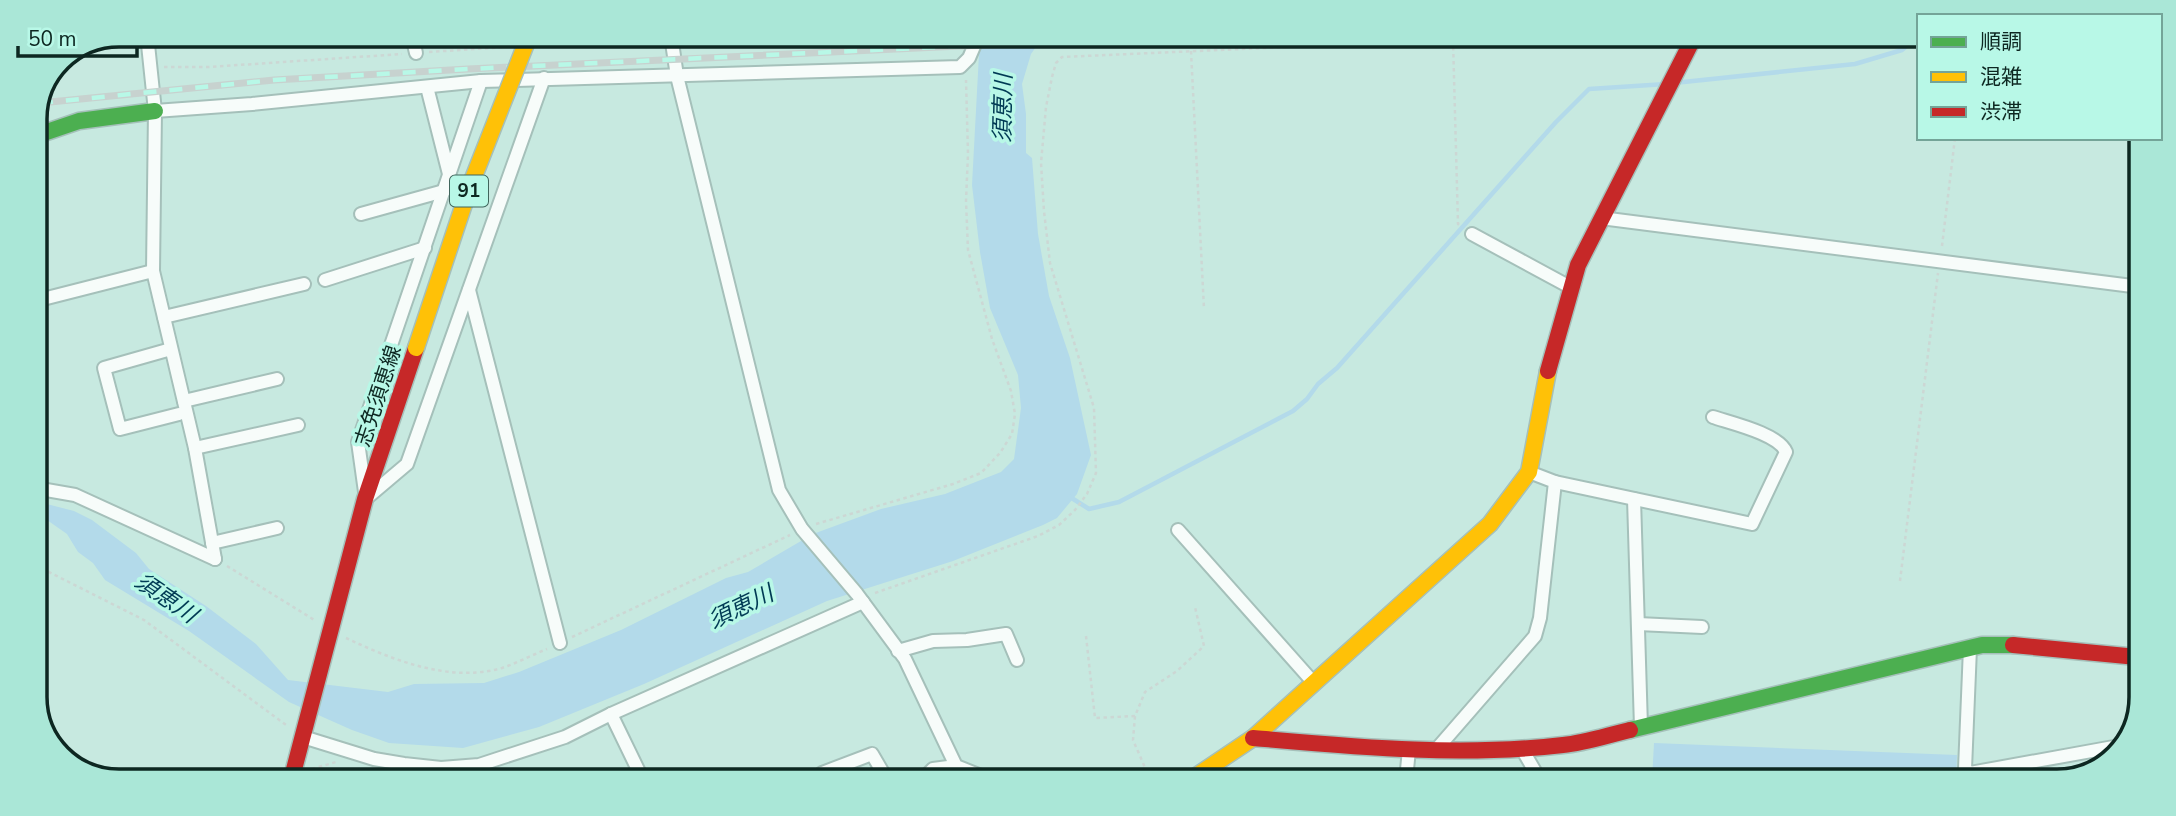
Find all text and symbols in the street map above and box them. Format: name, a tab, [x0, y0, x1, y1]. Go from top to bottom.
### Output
scale bar	[18, 14, 136, 58]
legend	[1917, 14, 2162, 140]
text: 50 m	[28, 25, 77, 53]
text: 順調	[1980, 28, 2022, 56]
text: 混雑	[1980, 63, 2022, 91]
water label: 須恵川	[987, 70, 1019, 143]
text: 渋滞	[1980, 98, 2022, 126]
road number: 91	[450, 176, 488, 206]
street label: 志免須恵線	[348, 342, 408, 450]
water label: 須恵川	[129, 566, 206, 632]
water label: 須恵川	[703, 577, 781, 636]

